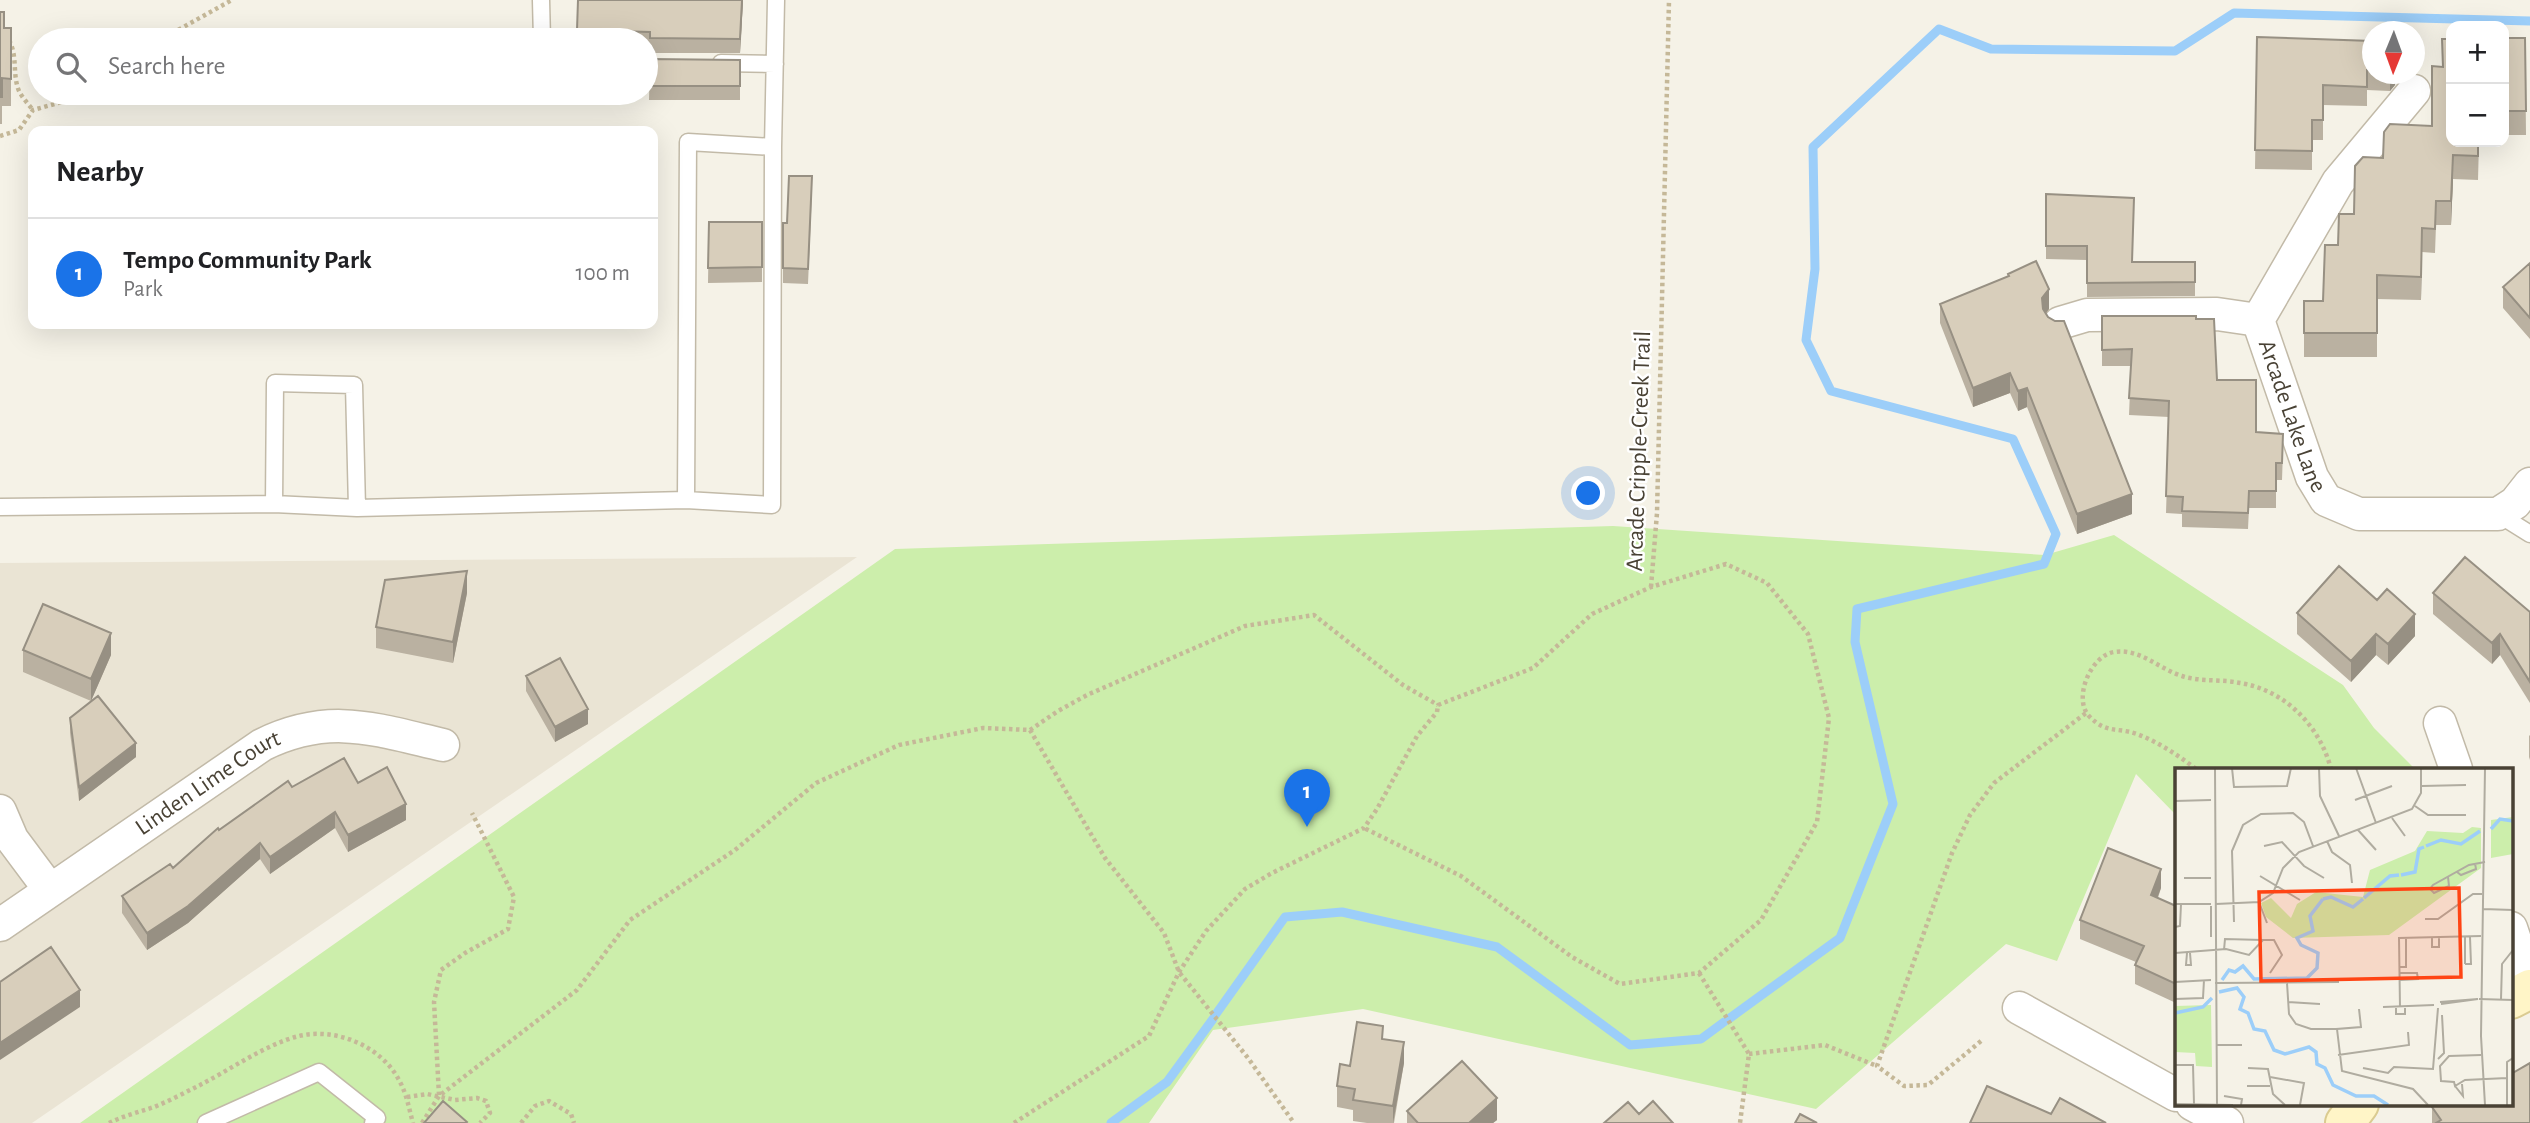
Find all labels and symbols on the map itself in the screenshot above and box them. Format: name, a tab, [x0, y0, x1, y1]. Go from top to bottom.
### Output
north arrow	[2362, 21, 2425, 84]
street label: Arcade Cripple-Creek Trail	[1623, 330, 1655, 572]
street label: Arcade Lake Lane	[2254, 337, 2331, 497]
your location	[1571, 476, 1605, 510]
street label: Linden Lime Court	[131, 726, 284, 840]
inset map	[2175, 768, 2512, 1106]
pin: 1	[1284, 769, 1330, 827]

